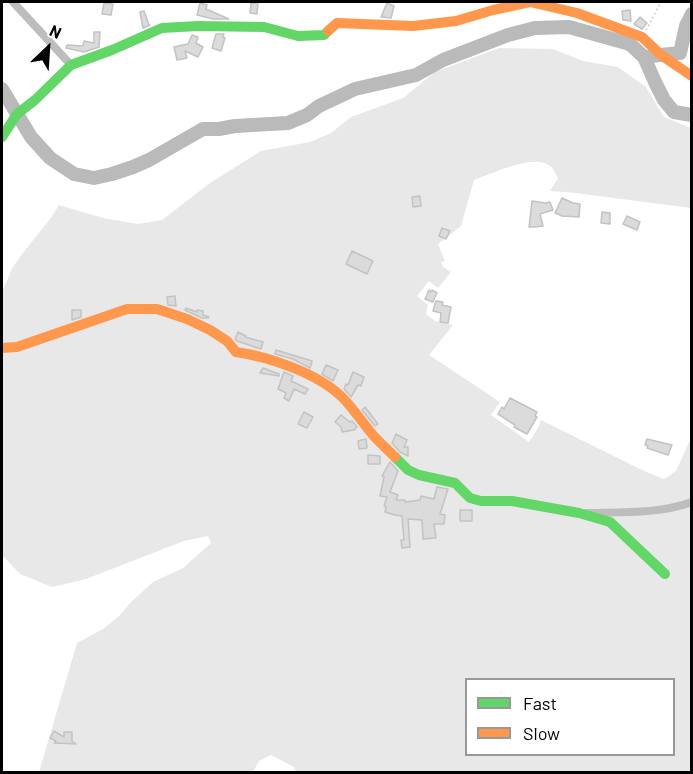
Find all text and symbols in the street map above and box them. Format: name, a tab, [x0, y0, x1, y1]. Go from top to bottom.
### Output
north arrow	[18, 18, 78, 78]
text: N	[47, 20, 65, 42]
legend	[465, 678, 675, 756]
text: Fast	[523, 692, 557, 714]
text: Slow	[523, 722, 560, 744]

